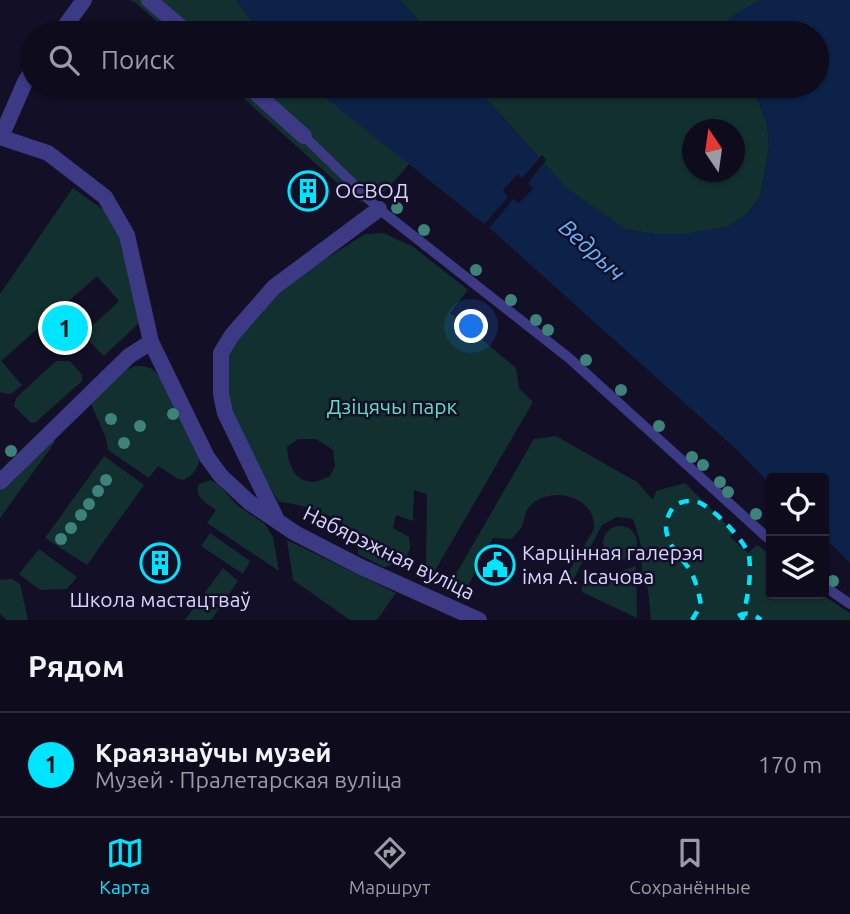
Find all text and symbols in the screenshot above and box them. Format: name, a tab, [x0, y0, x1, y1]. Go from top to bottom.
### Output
search box	[21, 21, 829, 98]
icon: search	[45, 41, 83, 79]
text: Поиск	[101, 45, 175, 74]
north arrow	[682, 119, 745, 182]
building icon: ОСВОД	[287, 170, 329, 212]
place label: ОСВОД	[335, 178, 408, 202]
water label: Ведрыч	[555, 214, 630, 286]
pin: 1	[42, 302, 88, 354]
your location	[454, 309, 488, 343]
park label: Дзіцячы парк	[327, 394, 458, 418]
map controls	[766, 473, 829, 599]
button: locate	[766, 473, 829, 536]
street label: Набярэжная вуліца	[300, 500, 479, 604]
button: layers	[766, 536, 829, 599]
place label: Карцінная галерэя імя А. Ісачова	[522, 540, 703, 588]
building icon: Школа мастацтваў	[139, 542, 181, 584]
public building icon: Карцінная галерэя імя А. Ісачова	[474, 544, 516, 586]
place label: Школа мастацтваў	[69, 587, 251, 611]
text: Рядом	[28, 649, 124, 683]
text: Краязнаўчы музей	[95, 738, 332, 767]
text: 1	[45, 752, 57, 777]
text: 170 m	[758, 752, 822, 777]
text: Музей · Пралетарская вуліца	[95, 767, 402, 792]
tab: Карта	[99, 834, 150, 898]
tab: Маршрут	[349, 834, 431, 898]
tab: Сохранённые	[629, 834, 751, 898]

